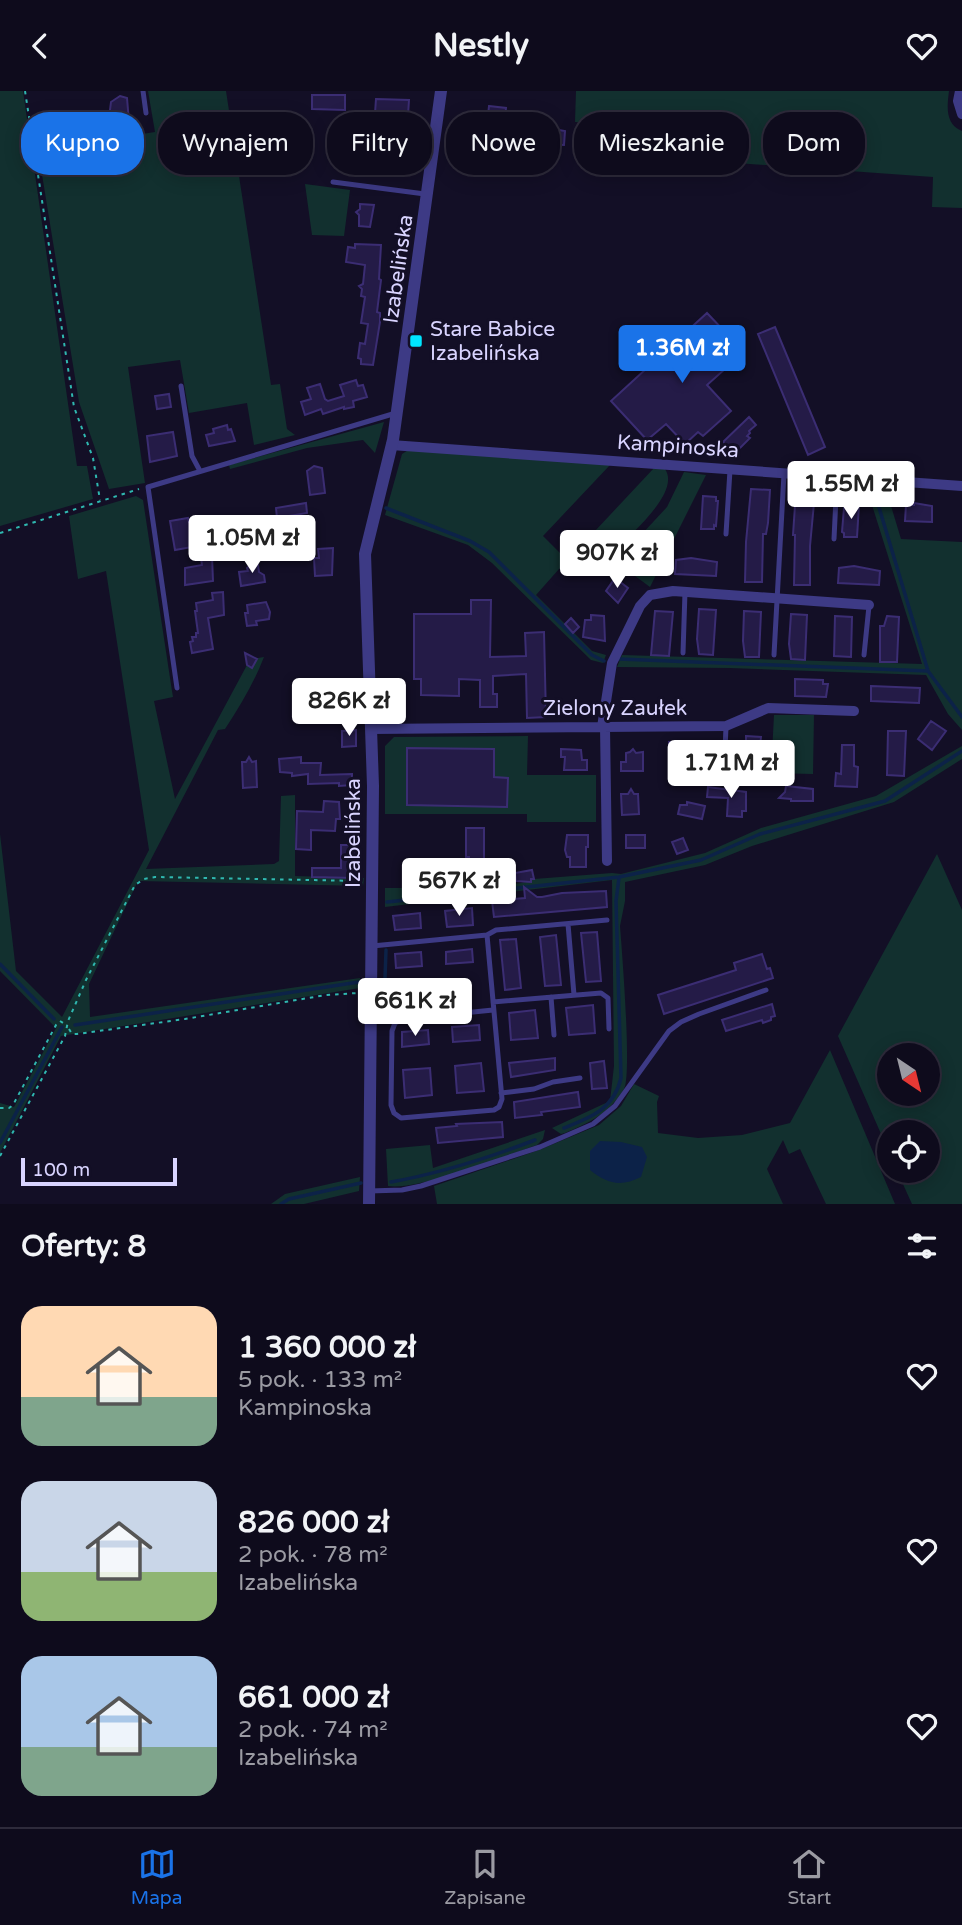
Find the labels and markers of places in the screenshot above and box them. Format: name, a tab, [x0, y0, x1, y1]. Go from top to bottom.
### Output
place label: Stare Babice Izabelińska	[430, 317, 555, 366]
pin: 1.36M zł	[610, 325, 754, 385]
marker: Stare Babice Izabelińska	[408, 333, 424, 349]
pin: 1.55M zł	[779, 461, 923, 521]
pin: 1.05M zł	[180, 515, 324, 575]
pin: 907K zł	[552, 531, 682, 590]
pin: 826K zł	[284, 679, 414, 738]
pin: 1.71M zł	[659, 741, 803, 800]
pin: 567K zł	[394, 859, 524, 918]
pin: 661K zł	[350, 979, 480, 1038]

